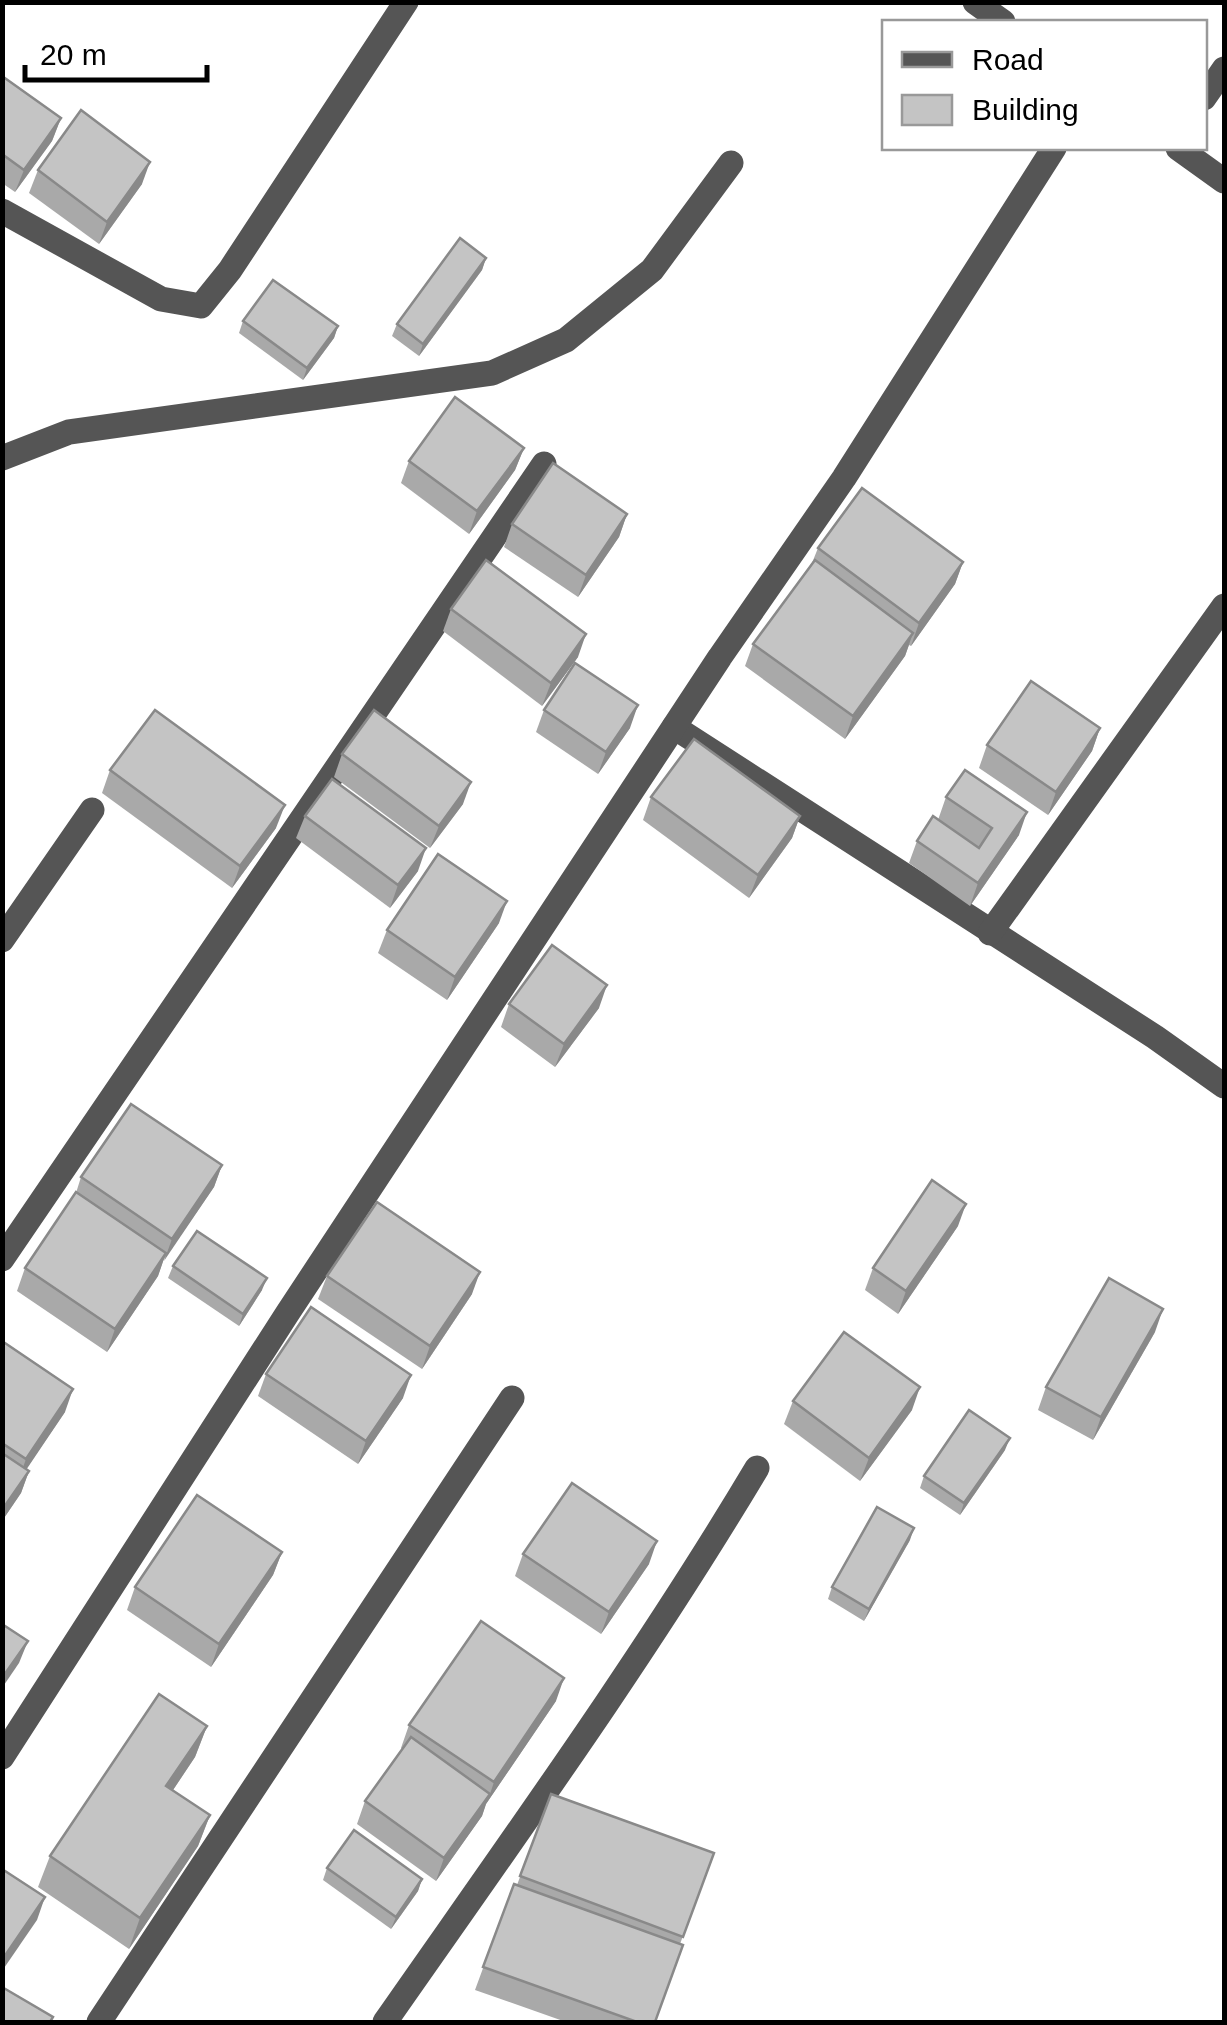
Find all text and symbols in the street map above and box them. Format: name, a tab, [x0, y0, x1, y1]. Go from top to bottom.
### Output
scale bar	[25, 20, 208, 82]
legend	[882, 20, 1207, 150]
text: 20 m	[40, 38, 107, 71]
text: Road	[972, 43, 1044, 76]
text: Building	[972, 93, 1079, 126]

